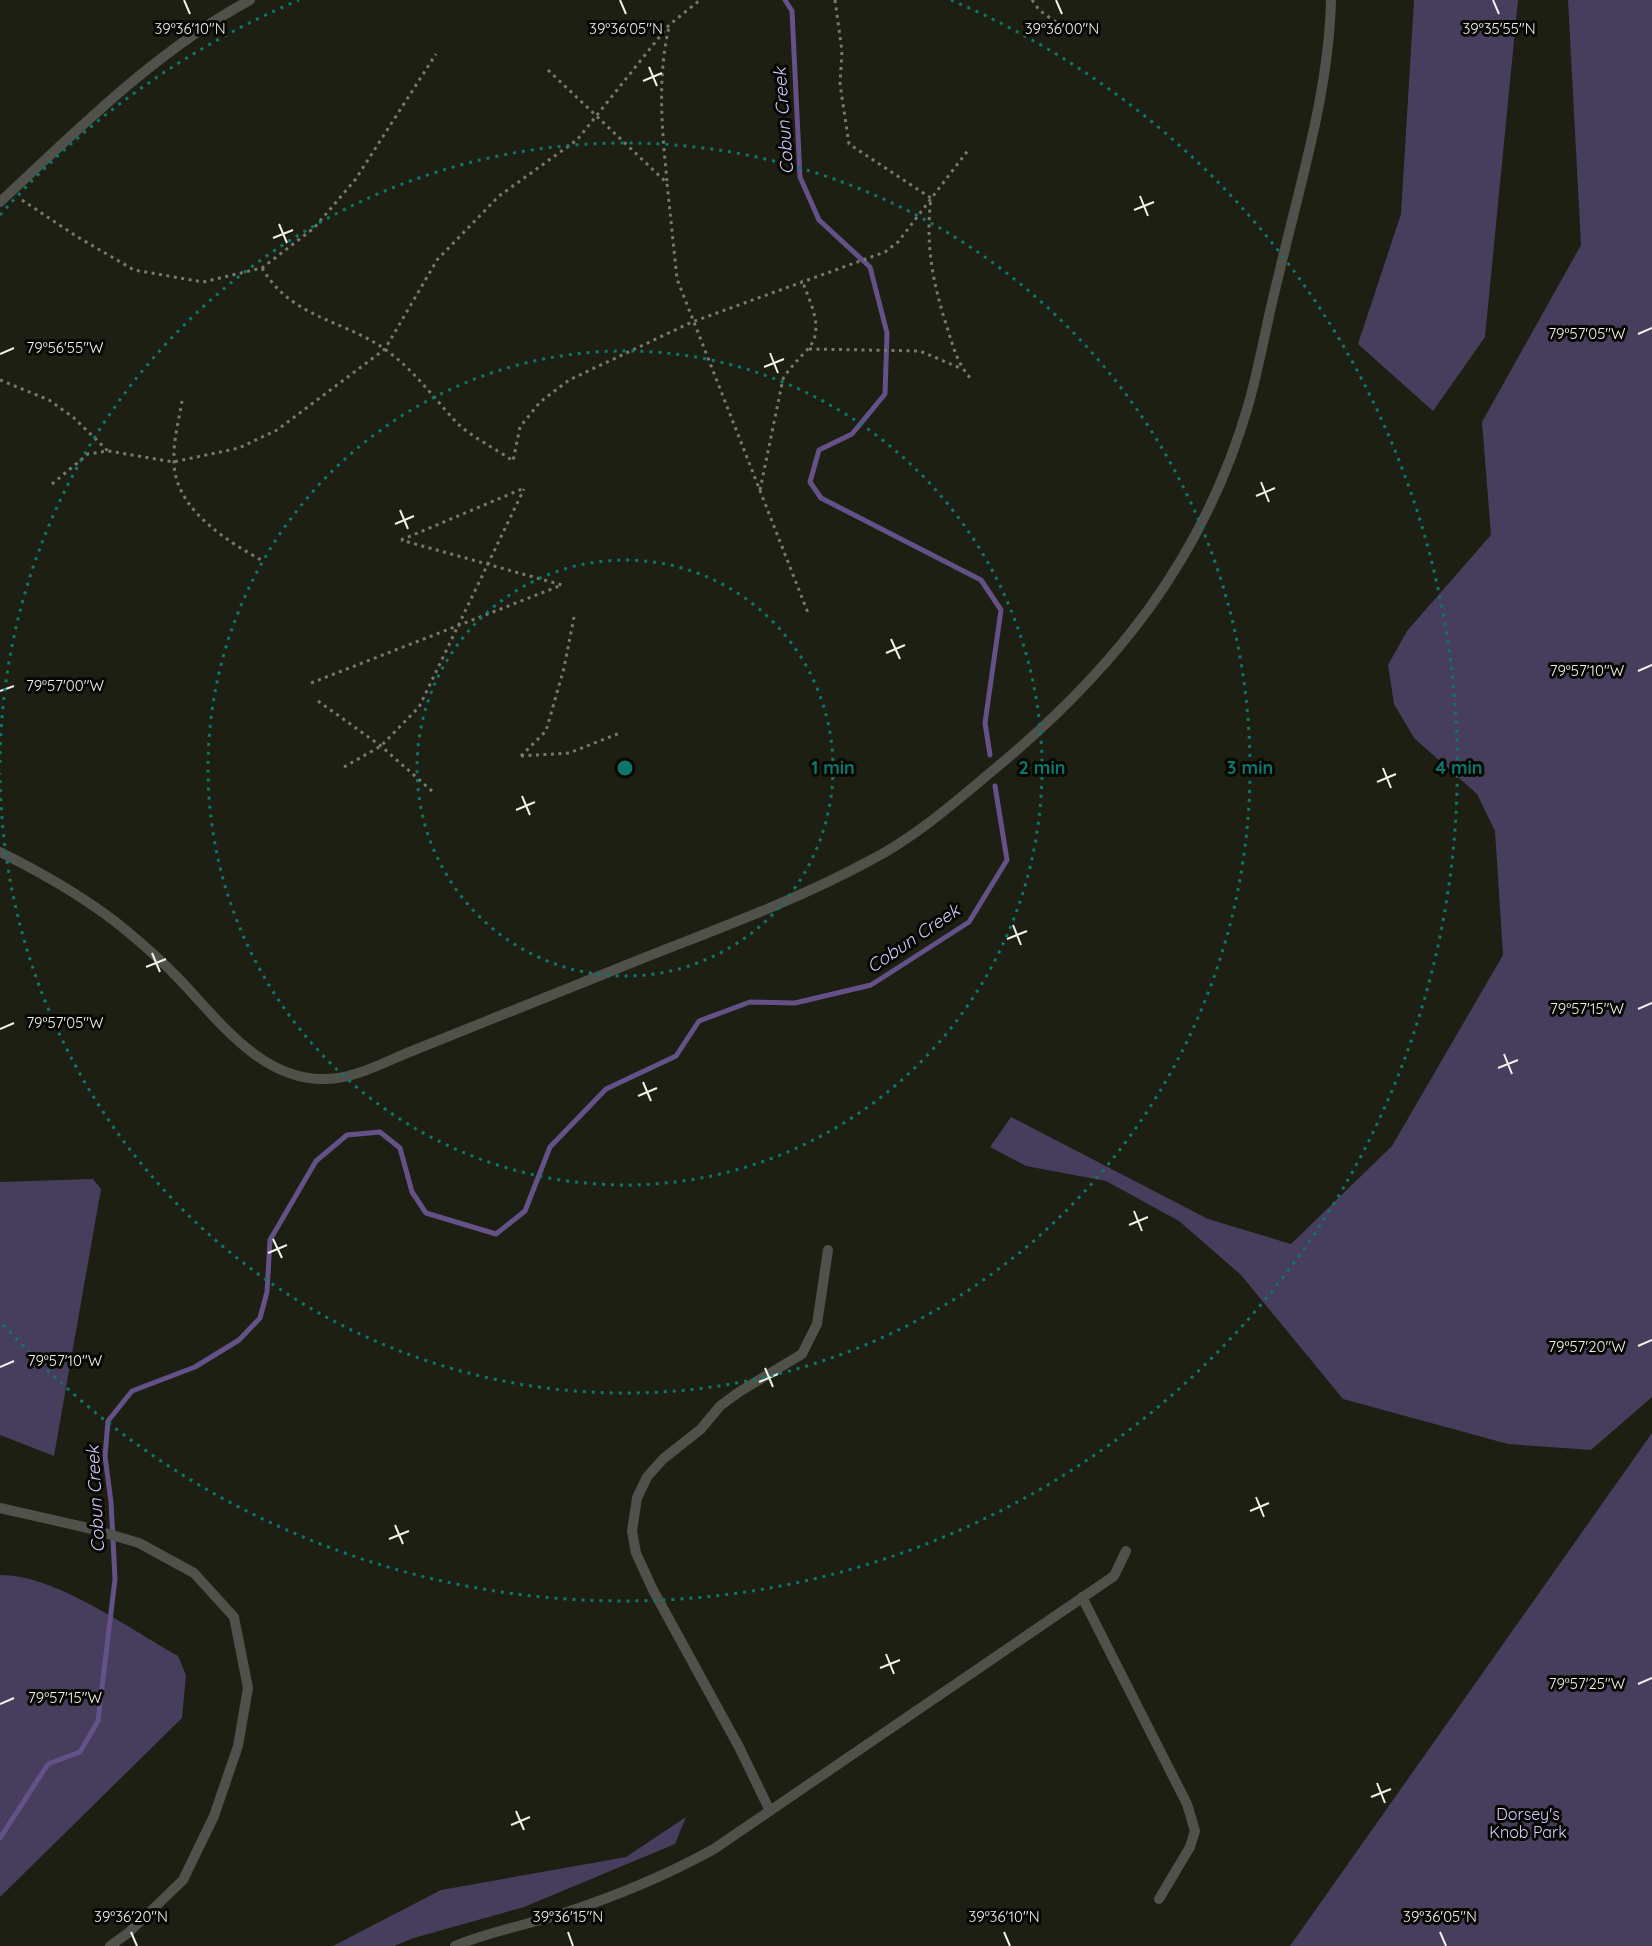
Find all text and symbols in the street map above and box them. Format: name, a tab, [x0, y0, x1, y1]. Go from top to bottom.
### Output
text: 39°36'10"N	[154, 19, 226, 38]
text: 39°36'05"N	[589, 19, 663, 38]
text: 39°36'00"N	[1025, 19, 1099, 38]
text: 39°35'55"N	[1462, 19, 1536, 38]
water label: Cobun Creek	[768, 65, 798, 175]
text: 79°57'05"W	[1548, 324, 1626, 343]
text: 79°56'55"W	[27, 338, 104, 357]
text: 79°57'10"W	[1550, 661, 1625, 680]
text: 79°57'00"W	[26, 676, 104, 695]
text: 1 min	[811, 756, 855, 779]
text: 2 min	[1019, 756, 1065, 779]
text: 3 min	[1227, 756, 1273, 779]
text: 4 min	[1435, 756, 1483, 779]
centre of rings	[615, 758, 635, 778]
water label: Cobun Creek	[862, 898, 965, 978]
text: 79°57'15"W	[1550, 999, 1624, 1018]
text: 79°57'05"W	[26, 1013, 104, 1032]
text: 79°57'20"W	[1548, 1337, 1626, 1356]
text: 79°57'10"W	[28, 1351, 103, 1370]
water label: Cobun Creek	[81, 1443, 109, 1553]
text: 79°57'25"W	[1549, 1674, 1626, 1693]
text: 79°57'15"W	[28, 1688, 102, 1707]
park label: Dorsey's Knob Park	[1489, 1804, 1567, 1842]
text: 39°36'20"N	[94, 1907, 168, 1926]
text: 39°36'15"N	[533, 1907, 603, 1926]
text: 39°36'10"N	[968, 1907, 1040, 1926]
text: 39°36'05"N	[1403, 1907, 1477, 1926]

